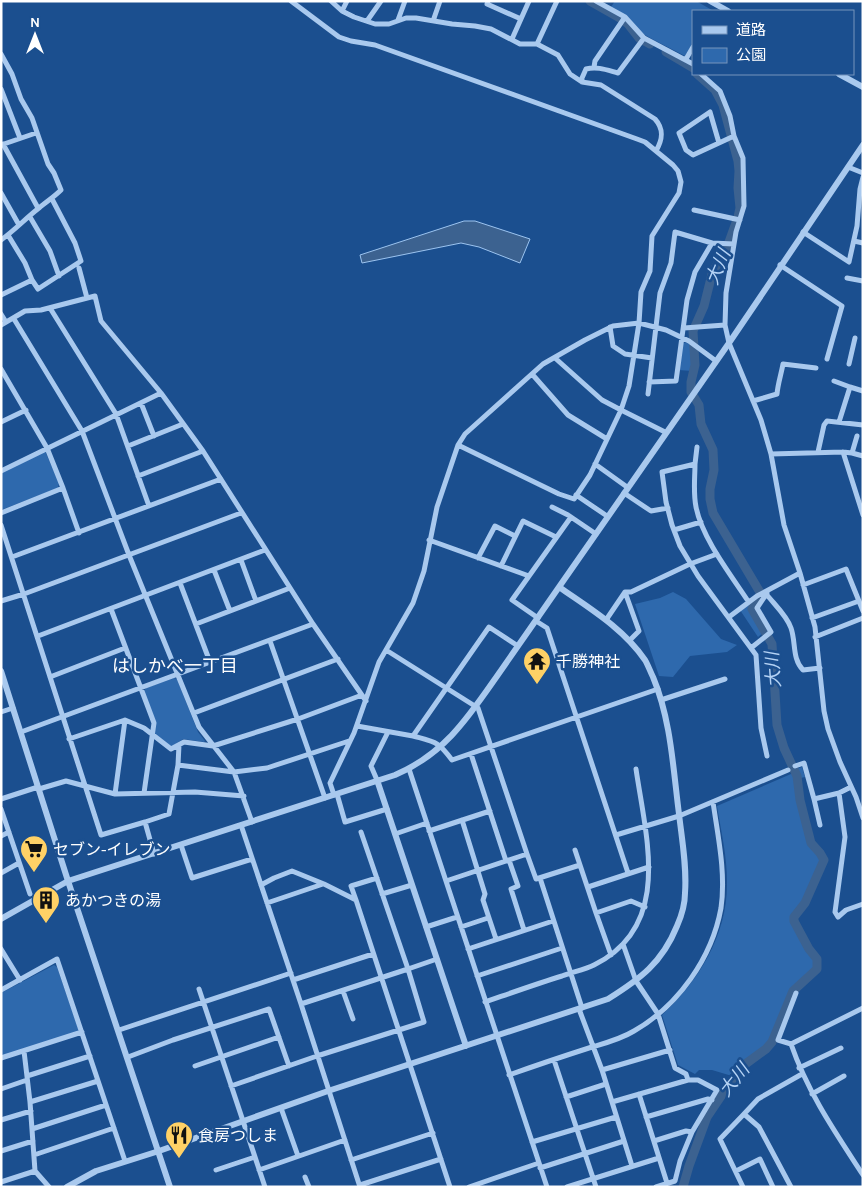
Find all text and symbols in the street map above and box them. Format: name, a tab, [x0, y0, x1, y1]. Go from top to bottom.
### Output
north arrow	[10, 10, 60, 60]
legend	[692, 10, 854, 75]
text: N	[30, 14, 40, 31]
text: 道路	[736, 21, 766, 39]
text: 公園	[736, 46, 766, 64]
water label: 大川	[701, 244, 736, 288]
temple icon: 千勝神社	[522, 646, 552, 685]
water label: 大川	[761, 649, 785, 689]
place label: 千勝神社	[556, 652, 620, 671]
district label: はしかべ一丁目	[112, 655, 238, 677]
supermarket icon: セブン-イレブン	[19, 834, 49, 873]
place label: セブン-イレブン	[53, 840, 171, 859]
building icon: あかつきの湯	[31, 885, 61, 924]
place label: あかつきの湯	[65, 891, 161, 910]
water label: 大川	[714, 1058, 755, 1101]
restaurant icon: 食房つしま	[164, 1120, 194, 1159]
place label: 食房つしま	[198, 1126, 278, 1145]

